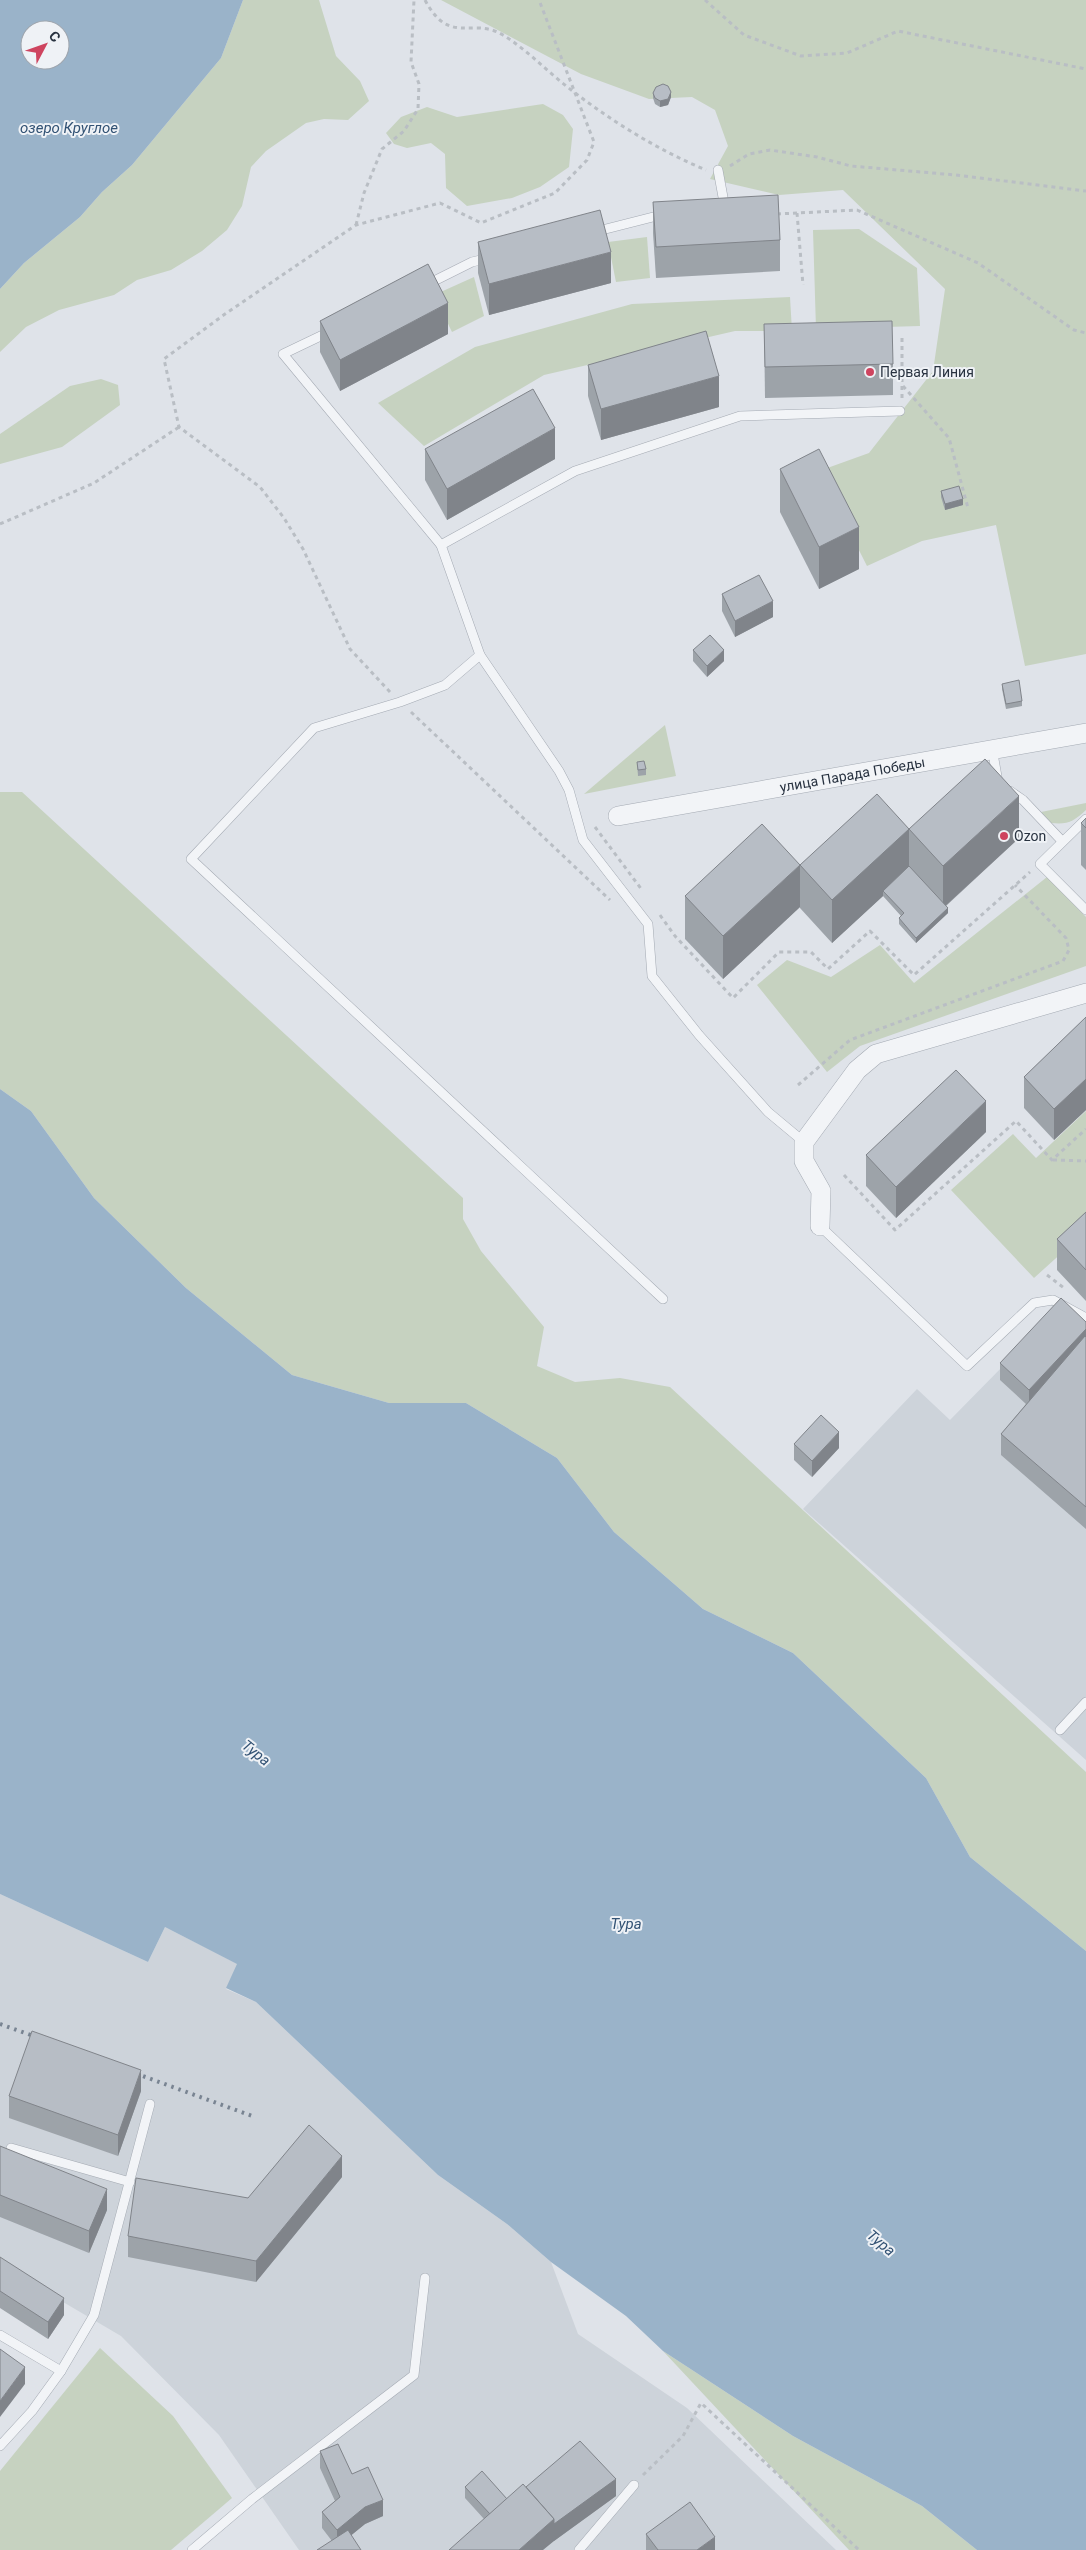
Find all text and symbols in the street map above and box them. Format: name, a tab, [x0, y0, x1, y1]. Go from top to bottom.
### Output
north arrow	[20, 20, 70, 70]
text: С	[46, 28, 64, 45]
water label: озеро Круглое	[20, 119, 118, 137]
place label: Первая Линия	[880, 364, 974, 380]
marker: Первая Линия	[864, 366, 876, 378]
street label: улица Парада Победы	[779, 754, 926, 795]
place label: Ozon	[1014, 828, 1046, 844]
marker: Ozon	[998, 830, 1010, 842]
water label: Тура	[238, 1736, 274, 1770]
water label: Тура	[610, 1915, 642, 1933]
water label: Тура	[863, 2226, 899, 2260]

